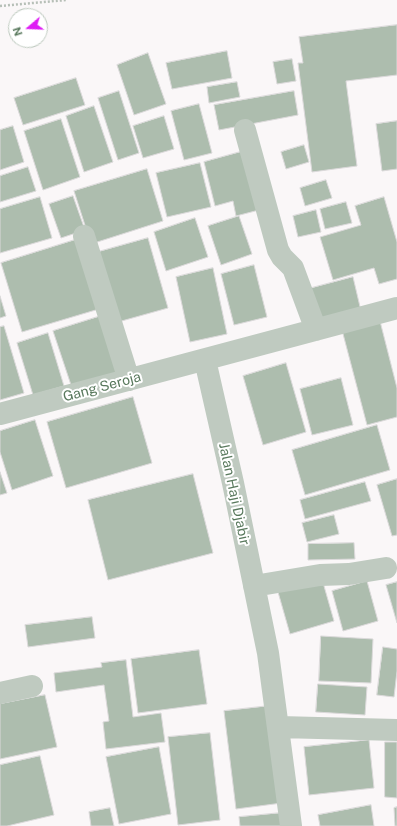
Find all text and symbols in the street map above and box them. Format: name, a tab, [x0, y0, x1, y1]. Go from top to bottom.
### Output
north arrow	[8, 8, 48, 48]
text: N	[11, 26, 25, 38]
street label: Gang Seroja	[61, 369, 143, 405]
street label: Jalan Haji Djabir	[215, 441, 253, 547]

